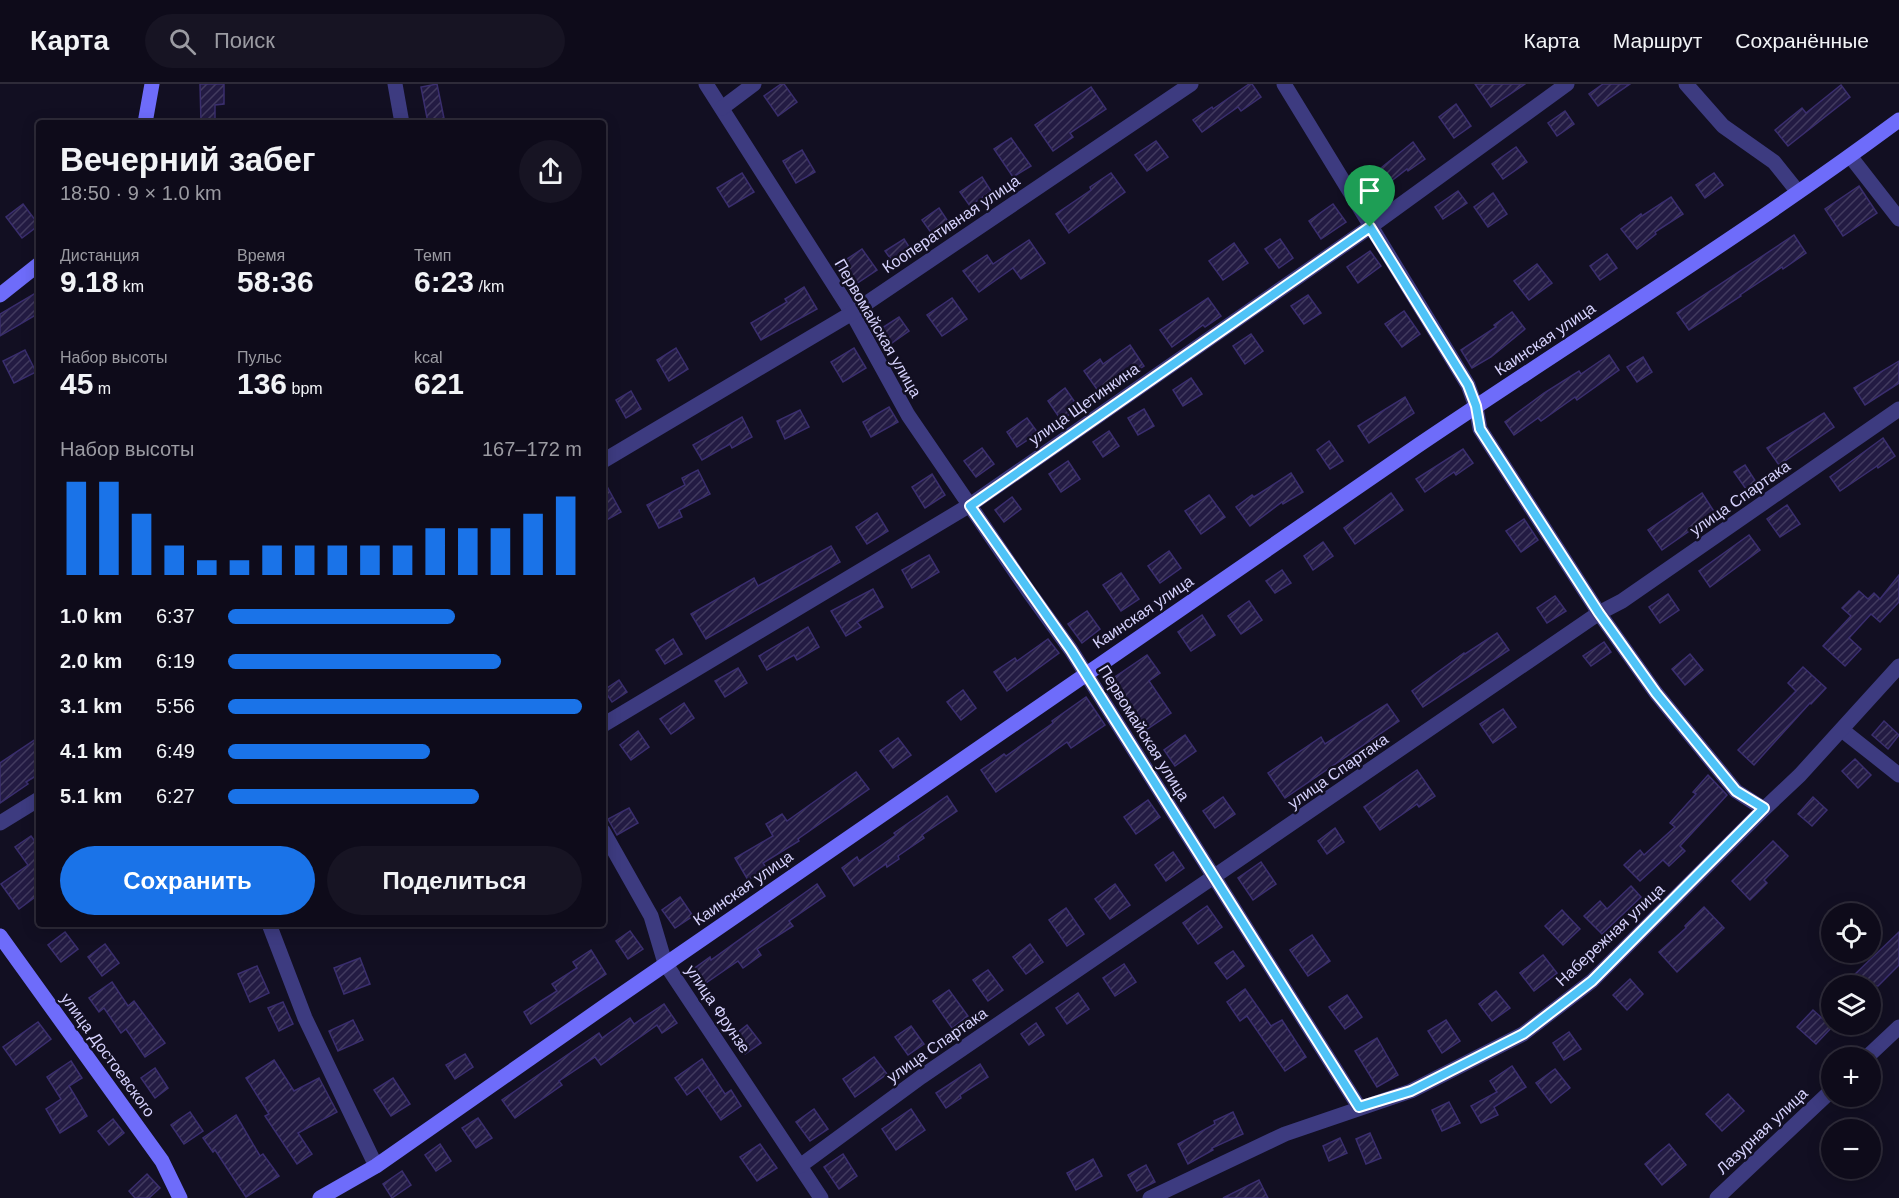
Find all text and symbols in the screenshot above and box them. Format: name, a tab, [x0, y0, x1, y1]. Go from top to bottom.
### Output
search box	[145, 14, 565, 68]
text: Карта	[30, 25, 109, 56]
icon: search	[166, 25, 199, 58]
text: Поиск	[214, 28, 275, 53]
text: Карта	[1524, 29, 1580, 52]
text: Маршрут	[1613, 29, 1702, 52]
text: Сохранённые	[1735, 29, 1869, 52]
button: share	[519, 140, 582, 203]
text: Вечерний забег	[60, 141, 316, 178]
pin	[1344, 165, 1395, 227]
street label: Кооперативная улица	[879, 172, 1023, 276]
icon: arrive	[1353, 174, 1386, 207]
text: 18:50 · 9 × 1.0 km	[60, 182, 222, 204]
text: Дистанция	[60, 247, 139, 264]
text: Время	[237, 247, 285, 264]
text: Темп	[414, 247, 451, 264]
street label: Первомайская улица	[831, 256, 925, 400]
text: 9.18	[60, 265, 118, 298]
text: 58:36	[237, 265, 314, 298]
text: 6:23	[414, 265, 474, 298]
text: km	[118, 278, 144, 295]
text: /km	[474, 278, 504, 295]
street label: Каинская улица	[1492, 299, 1598, 379]
text: Набор высоты	[60, 349, 167, 366]
text: Пульс	[237, 349, 282, 366]
text: kcal	[414, 349, 442, 366]
street label: улица Щетинкина	[1026, 360, 1142, 448]
text: 45	[60, 367, 93, 400]
text: 136	[237, 367, 287, 400]
text: 621	[414, 367, 464, 400]
text: m	[93, 380, 111, 397]
text: bpm	[287, 380, 323, 397]
text: Набор высоты	[60, 438, 194, 460]
text: 167–172 m	[482, 438, 582, 460]
street label: улица Спартака	[1687, 457, 1793, 539]
street label: Каинская улица	[1090, 572, 1196, 652]
text: 1.0 km	[60, 605, 122, 627]
text: 6:37	[156, 605, 195, 627]
text: 2.0 km	[60, 650, 122, 672]
text: 6:19	[156, 650, 195, 672]
street label: Первомайская улица	[1095, 662, 1193, 804]
text: 3.1 km	[60, 695, 122, 717]
text: 5:56	[156, 695, 195, 717]
street label: улица Спартака	[1285, 730, 1391, 812]
text: 4.1 km	[60, 740, 122, 762]
text: 6:49	[156, 740, 195, 762]
text: 5.1 km	[60, 785, 122, 807]
text: 6:27	[156, 785, 195, 807]
button: Сохранить	[60, 846, 315, 915]
button: Поделиться	[327, 846, 582, 915]
street label: Каинская улица	[690, 847, 796, 929]
street label: Набережная улица	[1552, 880, 1668, 989]
map controls	[1821, 903, 1881, 1179]
button: locate	[1821, 903, 1881, 963]
street label: улица Фрунзе	[682, 962, 754, 1056]
button: layers	[1821, 975, 1881, 1035]
street label: улица Достоевского	[58, 990, 158, 1120]
street label: улица Спартака	[884, 1004, 990, 1086]
button: +	[1821, 1047, 1881, 1107]
street label: Лазурная улица	[1713, 1085, 1811, 1177]
button: −	[1821, 1119, 1881, 1179]

